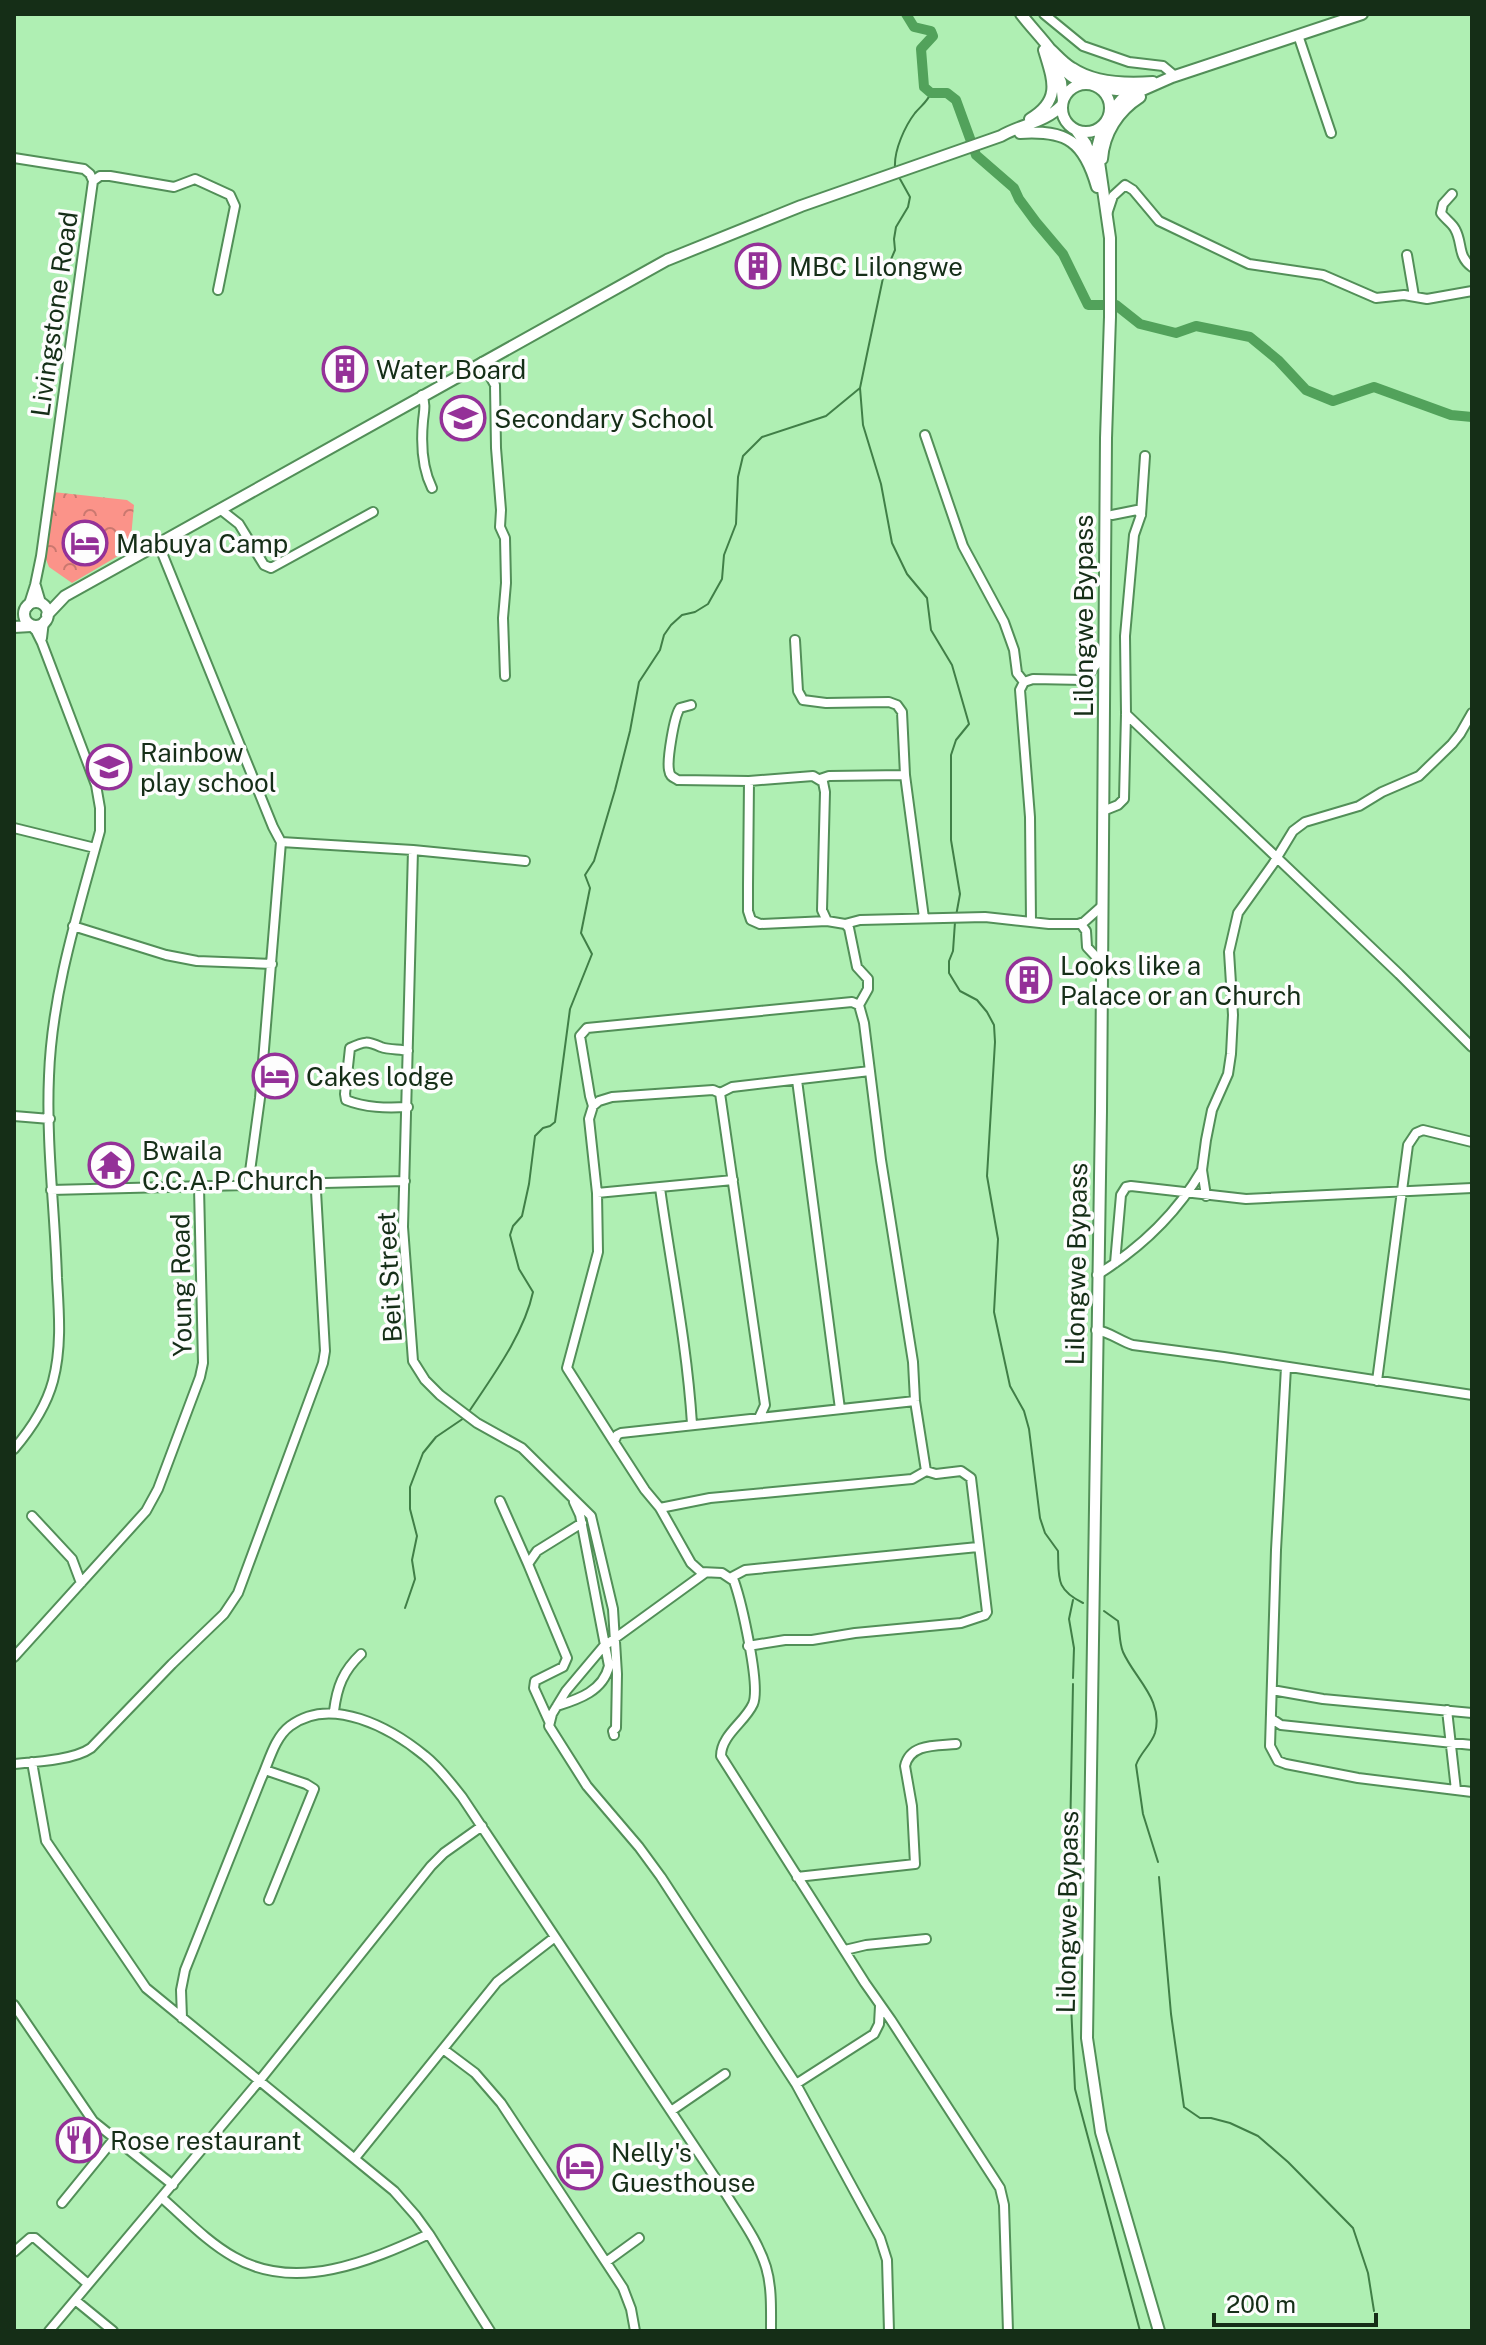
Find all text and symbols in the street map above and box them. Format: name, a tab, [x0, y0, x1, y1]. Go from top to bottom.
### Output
street label: Livingstone Road	[24, 210, 84, 418]
building icon: MBC Lilongwe	[734, 242, 782, 290]
place label: MBC Lilongwe	[789, 251, 963, 282]
building icon: Water Board	[321, 345, 369, 393]
place label: Water Board	[376, 354, 526, 385]
school or university icon: Secondary School	[439, 394, 487, 442]
place label: Secondary School	[494, 403, 714, 434]
street label: Lilongwe Bypass	[1068, 515, 1099, 717]
hotel icon: Mabuya Camp	[61, 519, 109, 567]
place label: Mabuya Camp	[116, 528, 288, 559]
place label: Rainbow play school	[140, 737, 277, 798]
school or university icon: Rainbow play school	[85, 743, 133, 791]
place label: Looks like a Palace or an Church	[1060, 950, 1301, 1011]
building icon: Looks like a Palace or an Church	[1005, 956, 1053, 1004]
hotel icon: Cakes lodge	[251, 1052, 299, 1100]
place label: Cakes lodge	[306, 1061, 454, 1092]
place label: Bwaila C.C.A.P Church	[142, 1135, 324, 1196]
temple icon: Bwaila C.C.A.P Church	[87, 1141, 135, 1189]
street label: Lilongwe Bypass	[1059, 1162, 1093, 1366]
street label: Beit Street	[370, 1211, 408, 1343]
street label: Young Road	[164, 1213, 198, 1357]
street label: Lilongwe Bypass	[1050, 1810, 1084, 2014]
restaurant icon: Rose restaurant	[55, 2116, 103, 2164]
place label: Rose restaurant	[110, 2125, 302, 2156]
place label: Nelly's Guesthouse	[611, 2137, 755, 2198]
hotel icon: Nelly's Guesthouse	[556, 2143, 604, 2191]
scale bar	[1214, 2277, 1376, 2327]
text: 200 m	[1226, 2290, 1296, 2318]

